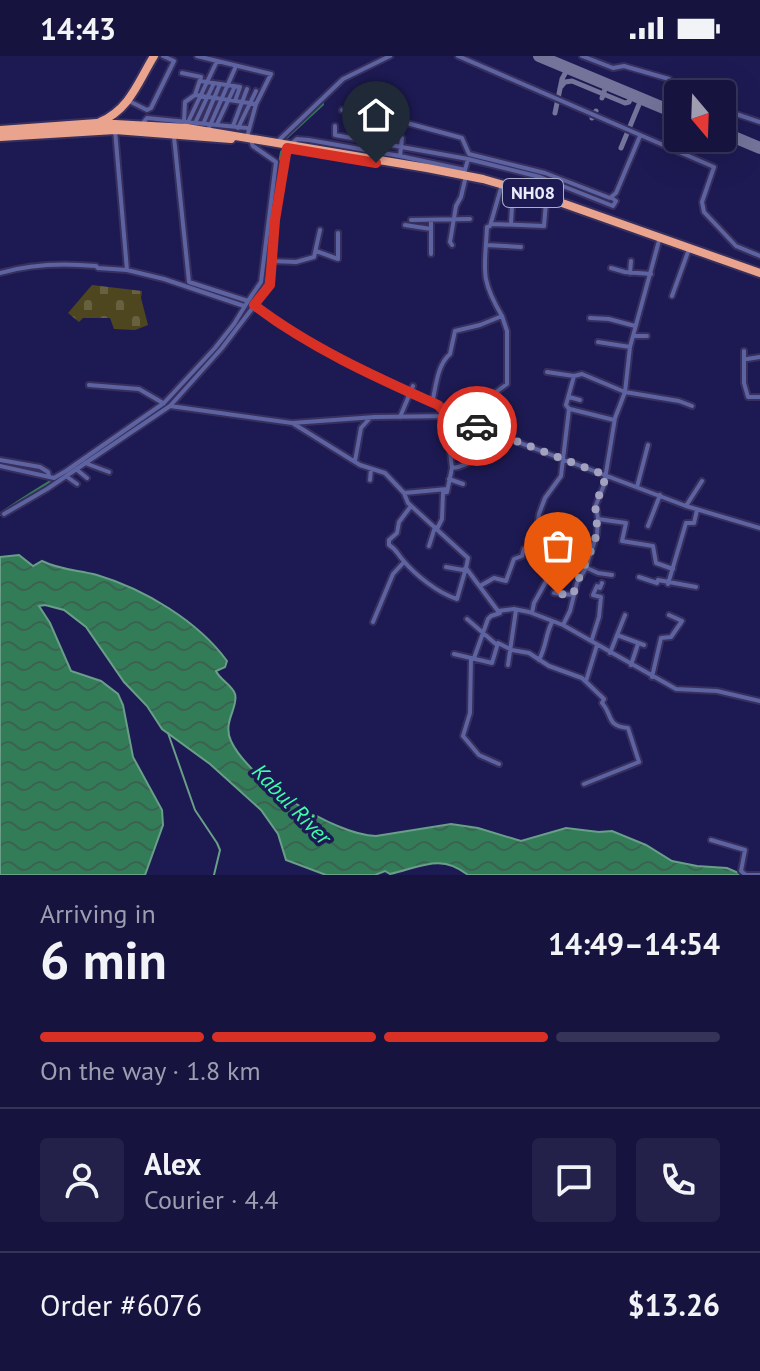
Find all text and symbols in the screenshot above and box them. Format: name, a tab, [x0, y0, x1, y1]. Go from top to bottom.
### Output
text: 14:43	[40, 9, 116, 48]
north arrow	[664, 80, 736, 152]
map controls	[664, 80, 736, 152]
pin	[342, 81, 410, 163]
icon: home	[354, 93, 398, 137]
road number: NH08	[503, 179, 563, 207]
courier	[437, 386, 517, 466]
icon: car	[455, 404, 499, 448]
pin	[524, 512, 592, 594]
icon: bag	[536, 524, 580, 568]
water label: Kabul River	[247, 758, 339, 852]
text: Arriving in	[40, 897, 156, 930]
text: 14:49–14:54	[548, 924, 720, 963]
text: 6 min	[40, 926, 167, 993]
text: On the way · 1.8 km	[40, 1054, 261, 1087]
button: person	[40, 1138, 124, 1222]
button: chat	[532, 1138, 616, 1222]
button: phone	[636, 1138, 720, 1222]
text: Alex	[144, 1144, 201, 1183]
text: Courier · 4.4	[144, 1183, 278, 1216]
text: Order #6076	[40, 1285, 202, 1324]
text: $13.26	[628, 1285, 720, 1324]

